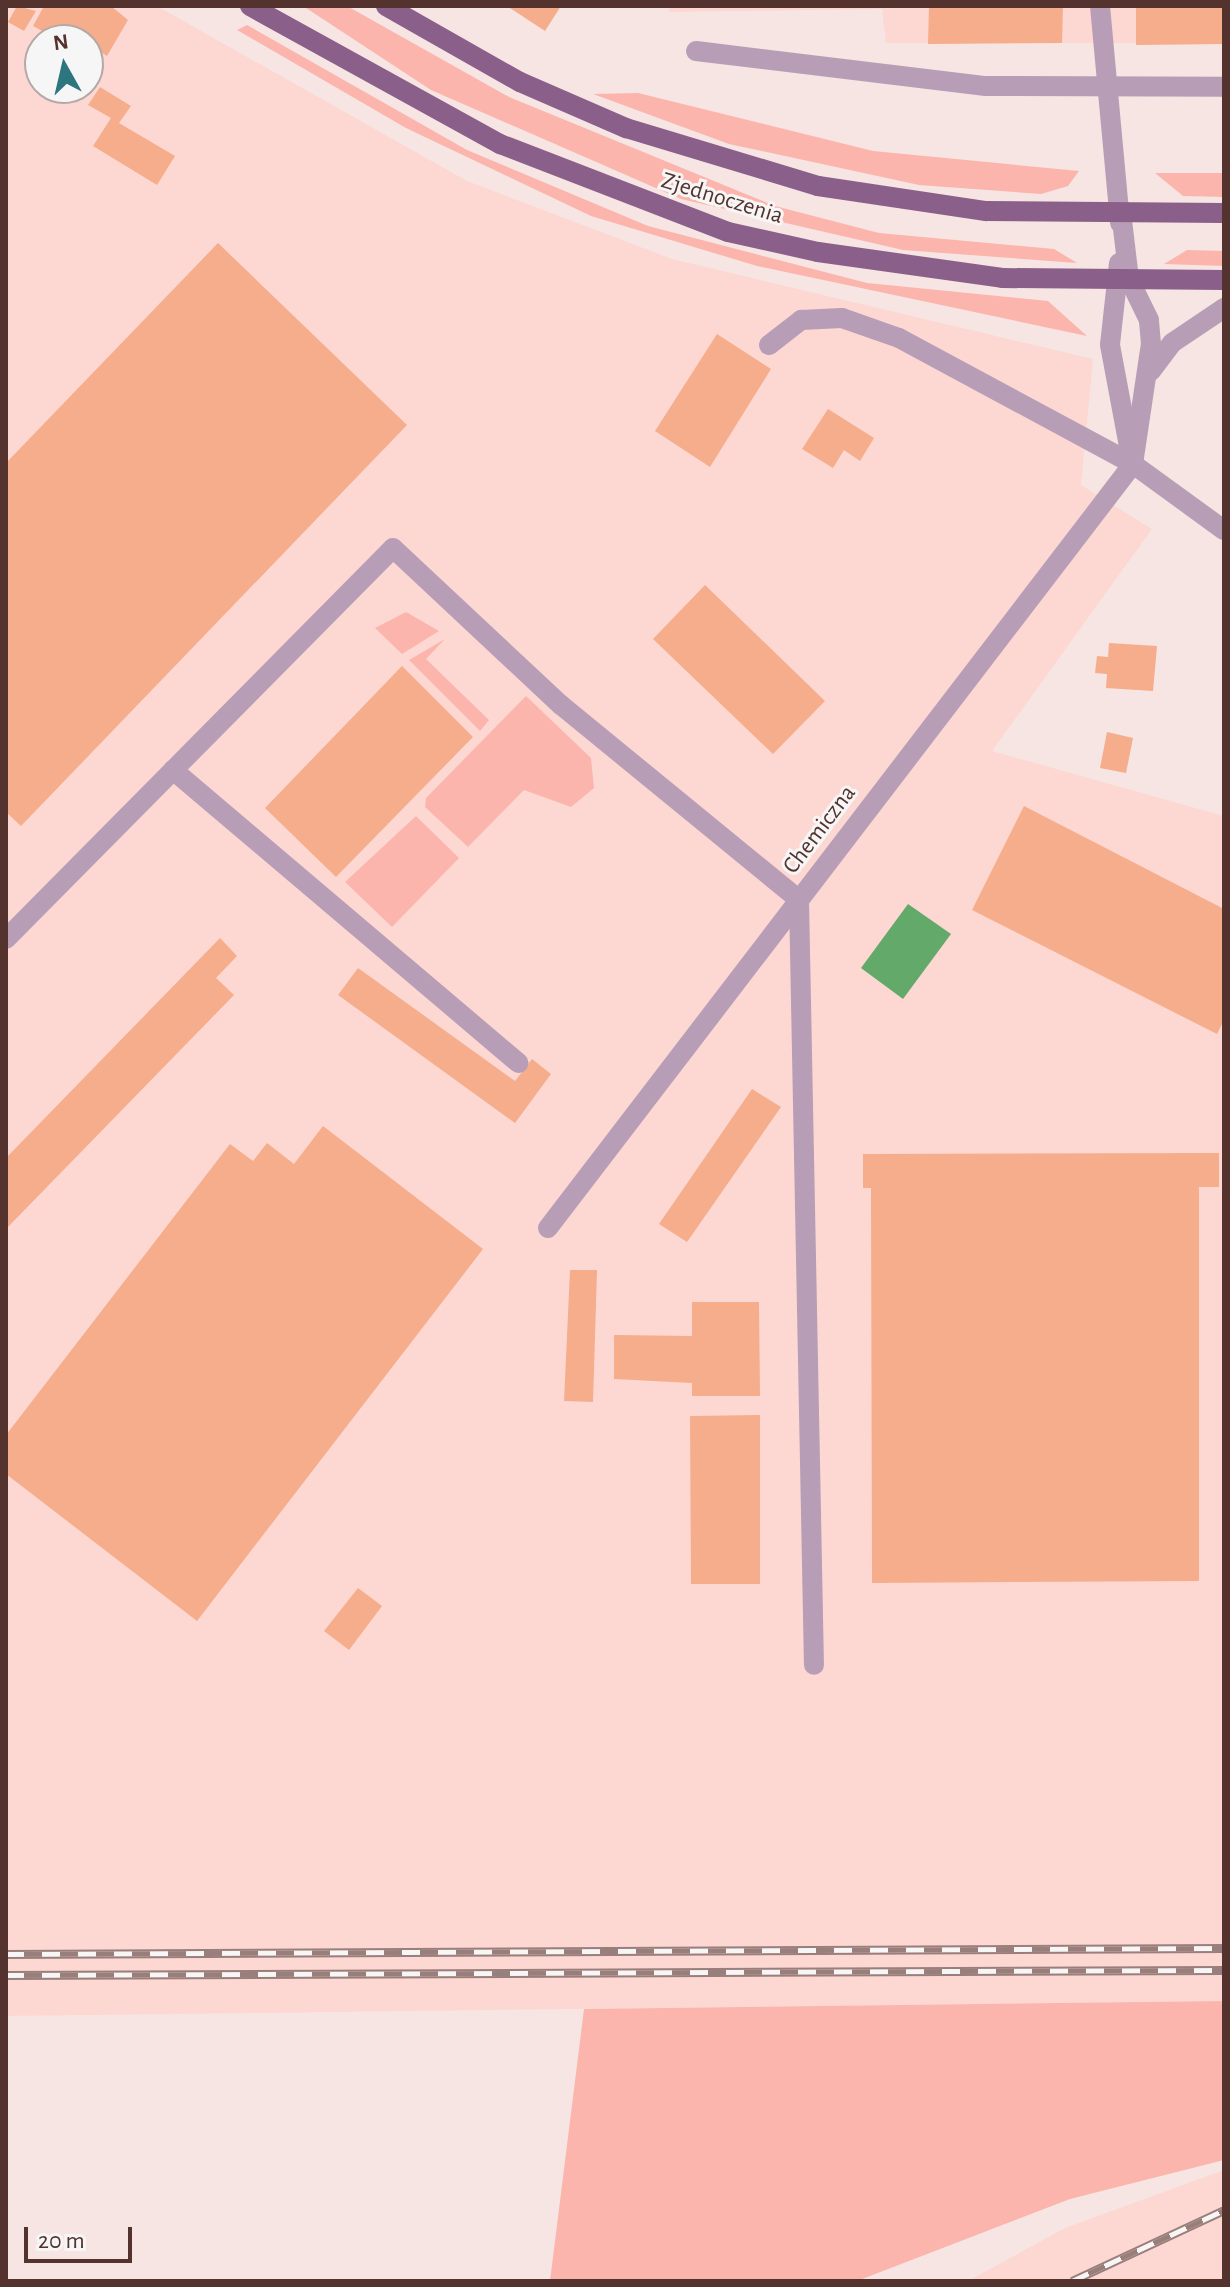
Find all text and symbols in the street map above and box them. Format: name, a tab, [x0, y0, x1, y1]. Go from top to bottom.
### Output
north arrow	[24, 24, 104, 104]
text: N	[52, 30, 70, 54]
street label: Zjednoczenia	[658, 167, 786, 231]
street label: Chemiczna	[777, 780, 863, 880]
scale bar	[28, 2211, 136, 2261]
text: 20 m	[38, 2229, 85, 2253]

